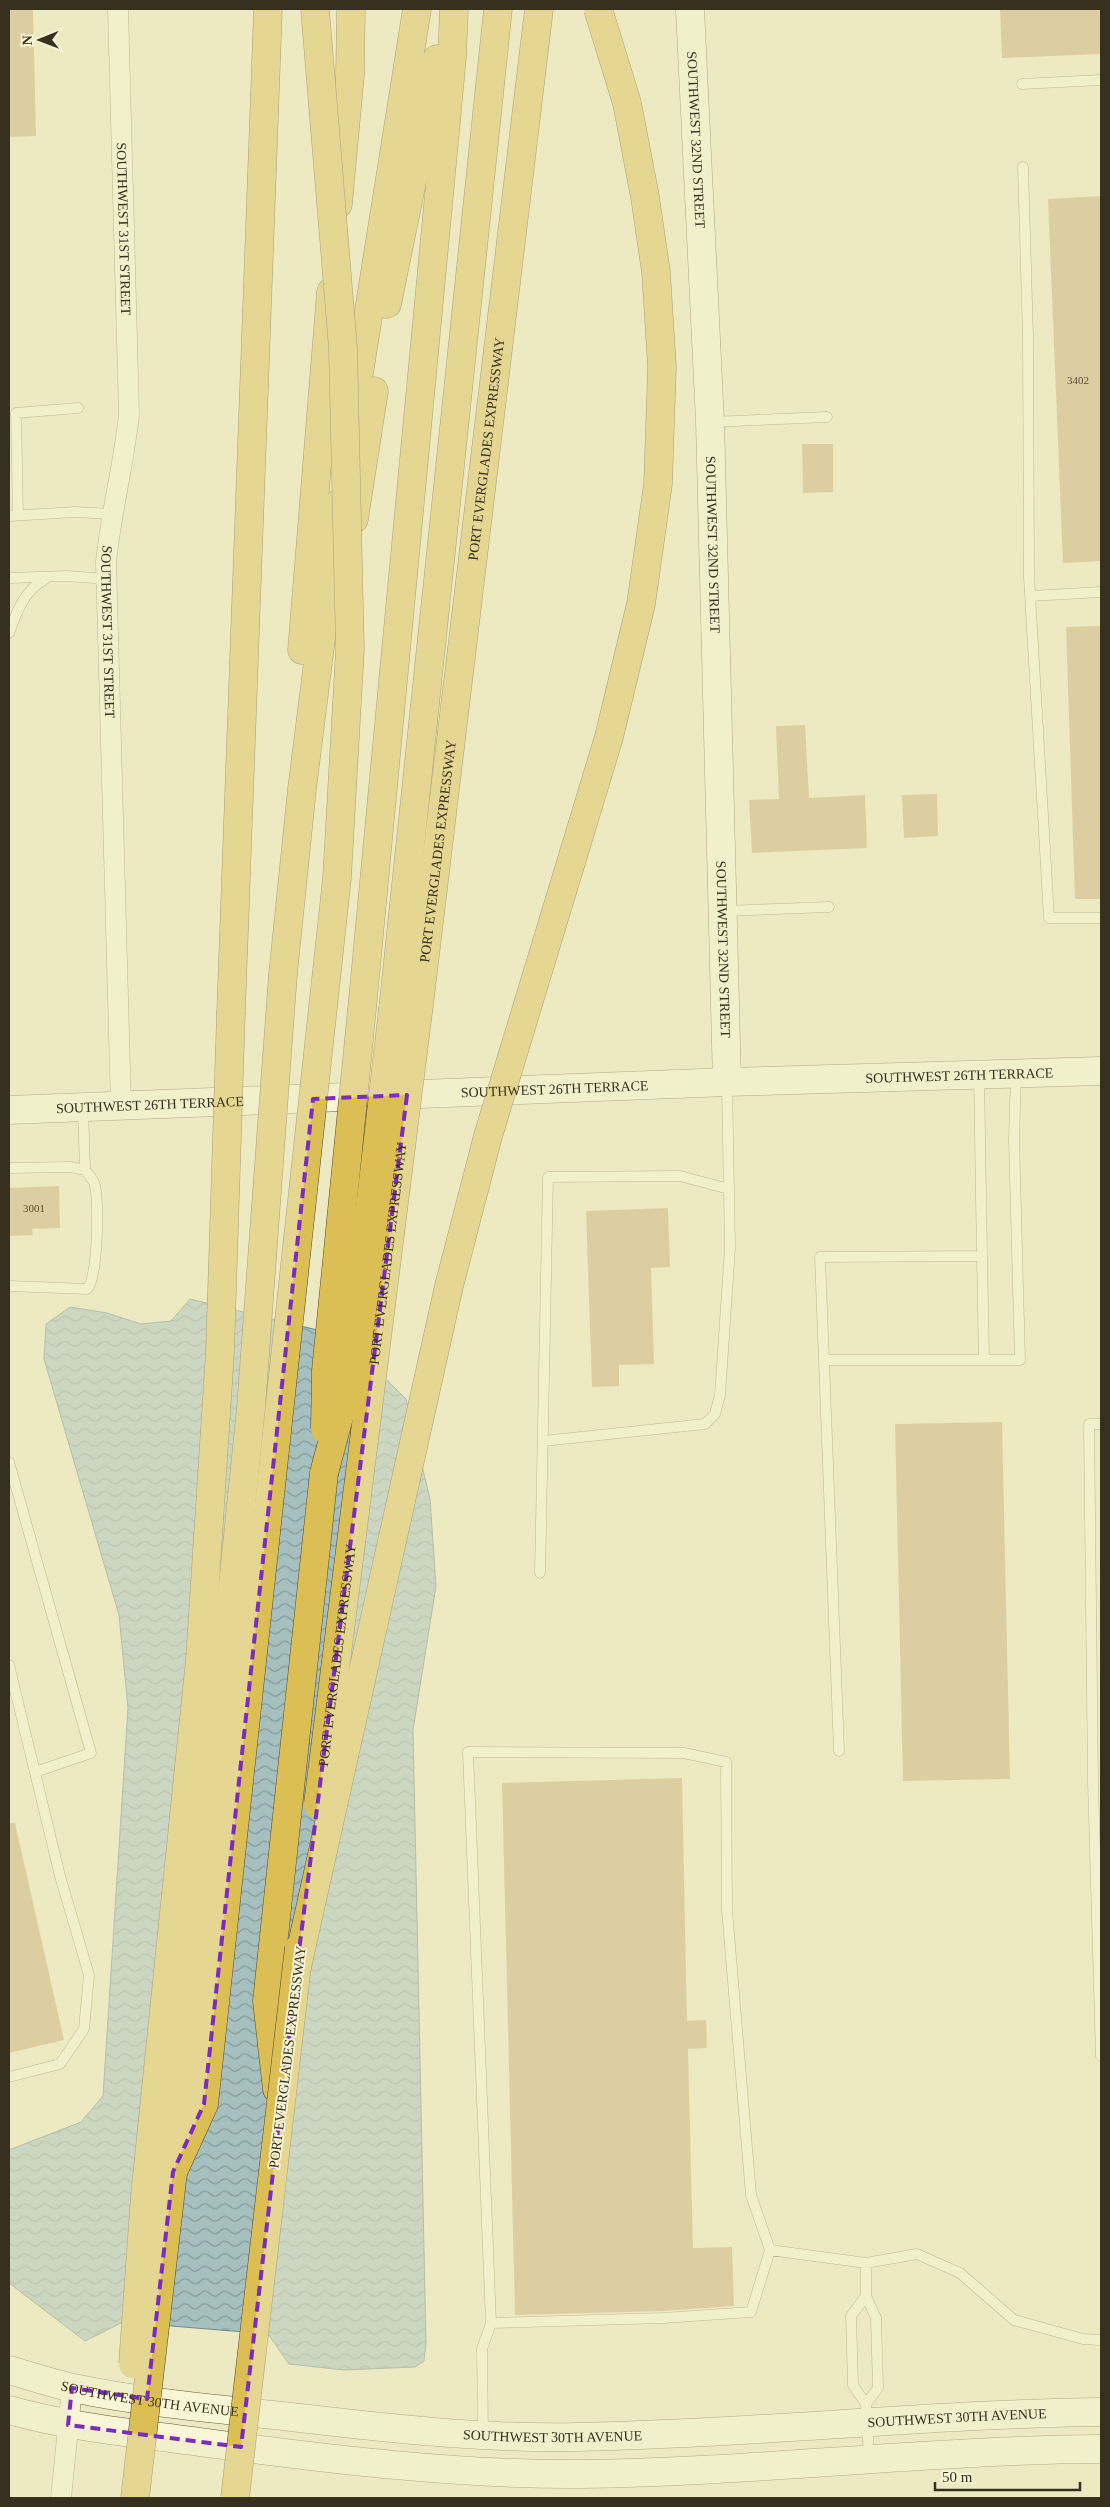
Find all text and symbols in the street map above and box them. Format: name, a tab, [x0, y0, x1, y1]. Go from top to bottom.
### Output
north arrow	[15, 15, 65, 65]
text: N	[20, 35, 35, 45]
street label: SOUTHWEST 32ND STREET	[684, 51, 708, 229]
street label: SOUTHWEST 31ST STREET	[114, 142, 133, 316]
street label: PORT EVERGLADES EXPRESSWAY	[466, 337, 507, 561]
house number: 3402	[1067, 374, 1089, 386]
street label: SOUTHWEST 32ND STREET	[703, 456, 722, 634]
street label: SOUTHWEST 31ST STREET	[98, 545, 117, 719]
street label: PORT EVERGLADES EXPRESSWAY	[417, 739, 459, 963]
street label: SOUTHWEST 32ND STREET	[713, 861, 733, 1039]
street label: SOUTHWEST 26TH TERRACE	[865, 1065, 1054, 1086]
street label: SOUTHWEST 26TH TERRACE	[460, 1078, 649, 1100]
street label: SOUTHWEST 26TH TERRACE	[56, 1094, 244, 1116]
street label: PORT EVERGLADES EXPRESSWAY	[367, 1141, 410, 1366]
house number: 3001	[23, 1202, 45, 1214]
street label: PORT EVERGLADES EXPRESSWAY	[316, 1543, 359, 1767]
street label: PORT EVERGLADES EXPRESSWAY	[266, 1945, 309, 2169]
street label: SOUTHWEST 30TH AVENUE	[59, 2378, 239, 2419]
street label: SOUTHWEST 30TH AVENUE	[867, 2406, 1047, 2430]
street label: SOUTHWEST 30TH AVENUE	[462, 2427, 643, 2445]
scale bar	[935, 2460, 1080, 2492]
text: 50 m	[942, 2469, 973, 2485]

